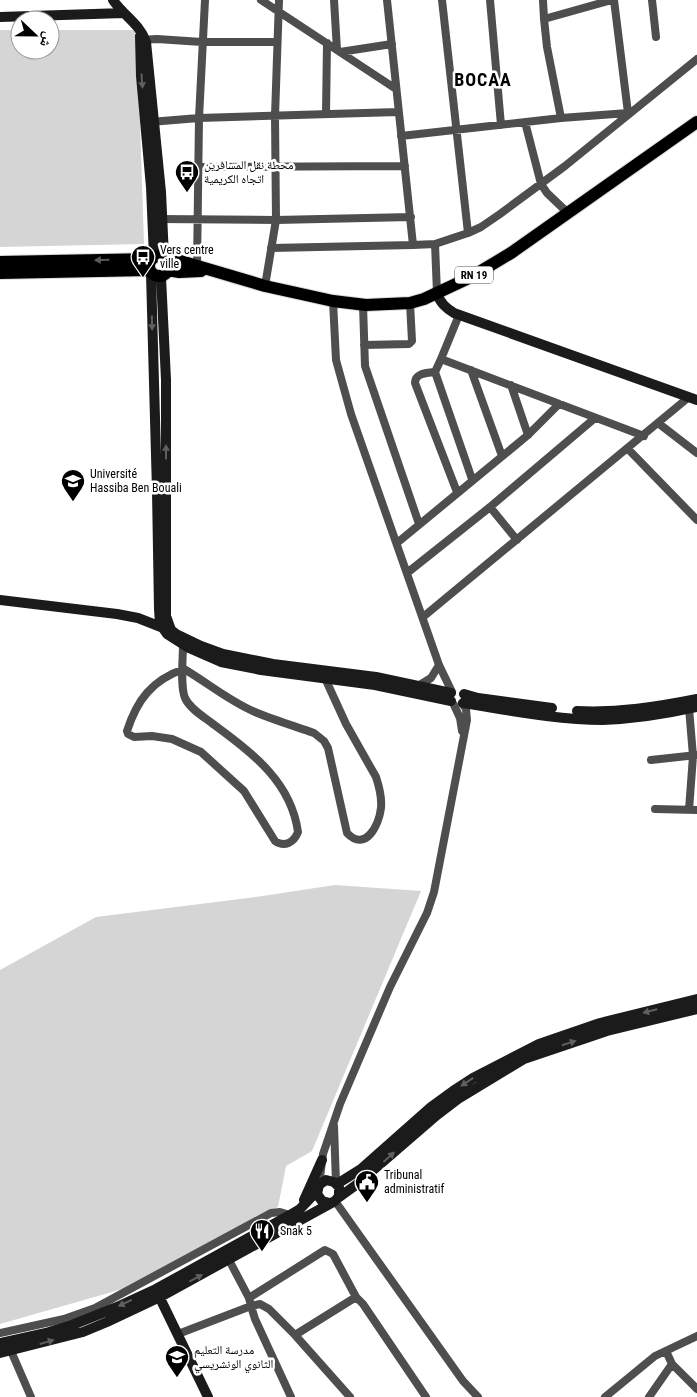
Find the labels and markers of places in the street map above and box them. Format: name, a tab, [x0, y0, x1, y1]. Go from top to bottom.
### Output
place label: محطة نقل المسافرين اتجاه الكريمية	[204, 158, 293, 186]
bus stop icon: محطة نقل المسافرين اتجاه الكريمية	[174, 159, 200, 193]
place label: Vers centre ville	[160, 243, 214, 271]
bus stop icon: Vers centre ville	[130, 244, 156, 278]
place label: Université Hassiba Ben Bouali	[90, 467, 182, 495]
school or university icon: Université Hassiba Ben Bouali	[60, 468, 86, 502]
place label: Tribunal administratif	[384, 1168, 445, 1196]
public building icon: Tribunal administratif	[354, 1169, 380, 1203]
restaurant icon: Snak 5	[249, 1218, 275, 1252]
place label: Snak 5	[280, 1224, 312, 1238]
place label: مدرسة التعليم الثانوي الونشريسي	[194, 1343, 273, 1374]
school or university icon: مدرسة التعليم الثانوي الونشريسي	[164, 1344, 190, 1378]

